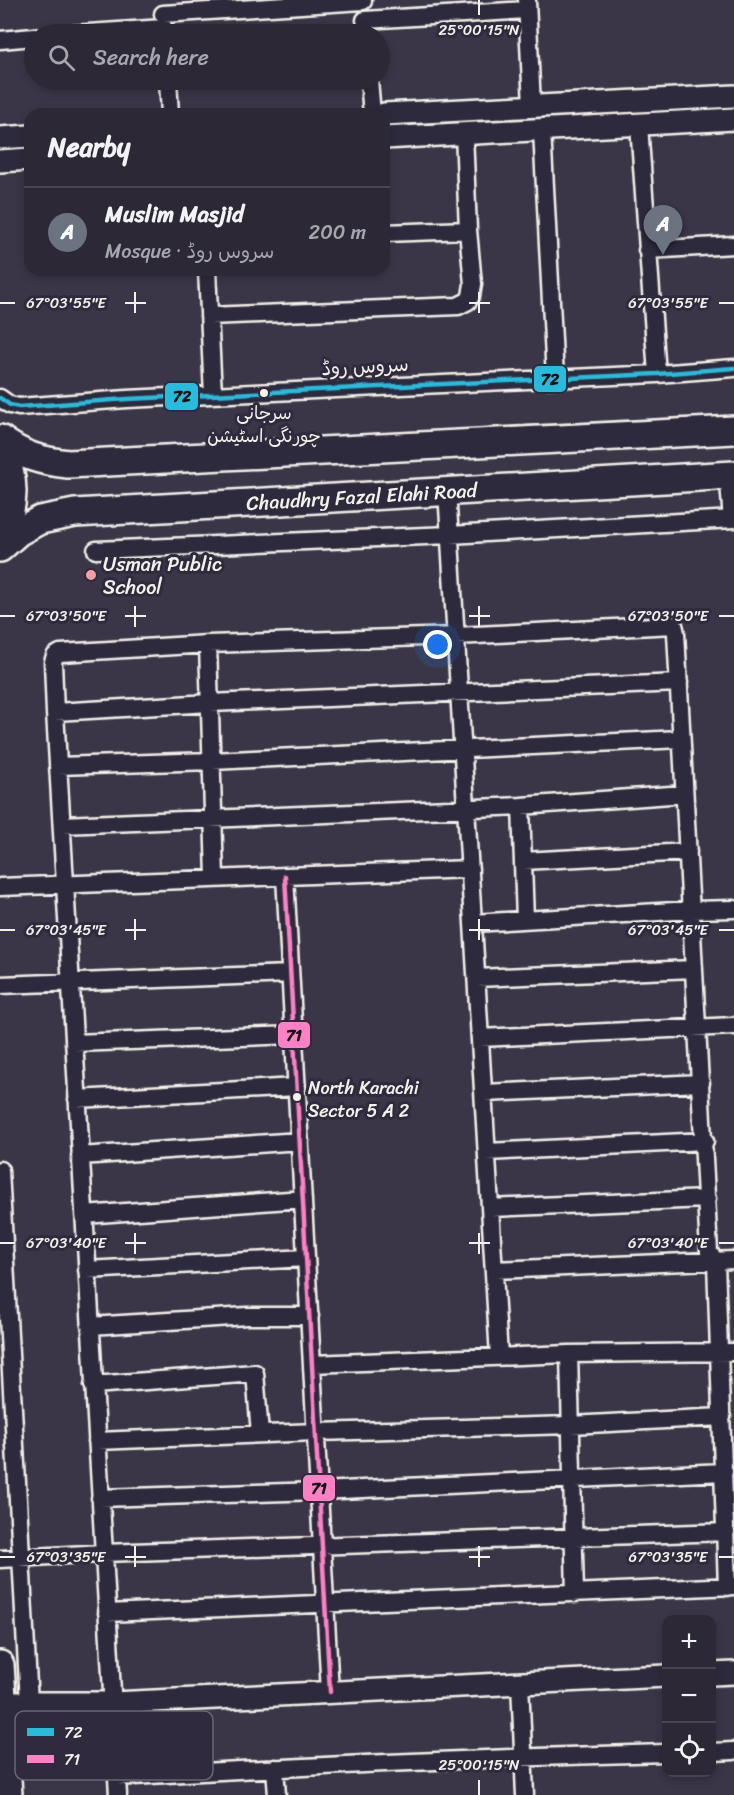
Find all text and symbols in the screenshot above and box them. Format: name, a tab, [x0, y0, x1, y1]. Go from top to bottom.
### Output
text: 25°00'15"N	[438, 17, 520, 43]
search box	[24, 24, 390, 90]
text: Search here	[93, 38, 209, 77]
icon: search	[45, 41, 78, 74]
text: Nearby	[48, 124, 130, 170]
text: Muslim Masjid	[105, 195, 244, 234]
pin: A	[644, 206, 682, 255]
text: A	[61, 215, 74, 250]
text: 200 m	[309, 215, 366, 250]
text: Mosque · سروس روڈ	[105, 234, 274, 269]
text: 67°03'55"E	[26, 290, 108, 316]
text: 67°03'55"E	[628, 290, 710, 316]
street label: سروس روڈ	[320, 347, 410, 386]
line badge: 72	[533, 365, 567, 393]
text: 72	[541, 365, 560, 394]
line badge: 72	[164, 382, 199, 411]
text: 72	[173, 382, 192, 411]
marker: سرجانی چورنگی اسٹیشن	[258, 387, 270, 399]
place label: سرجانی چورنگی اسٹیشن	[207, 397, 321, 452]
street label: Chaudhry Fazal Elahi Road	[245, 473, 479, 521]
place label: Usman Public School	[103, 547, 222, 605]
marker: Usman Public School	[84, 568, 98, 582]
text: 67°03'50"E	[26, 603, 108, 629]
text: 67°03'50"E	[628, 603, 710, 629]
your location	[423, 630, 452, 659]
text: 67°03'45"E	[26, 917, 108, 943]
text: 67°03'45"E	[628, 917, 710, 943]
line badge: 71	[277, 1021, 311, 1049]
text: 71	[286, 1021, 302, 1050]
place label: North Karachi Sector 5 A 2	[308, 1072, 420, 1127]
marker: North Karachi Sector 5 A 2	[291, 1091, 303, 1103]
text: 67°03'40"E	[26, 1230, 108, 1256]
text: 67°03'40"E	[628, 1230, 710, 1256]
line badge: 71	[302, 1474, 336, 1502]
text: 71	[311, 1474, 327, 1503]
text: 67°03'35"E	[27, 1544, 107, 1570]
text: 67°03'35"E	[629, 1544, 709, 1570]
map controls	[662, 1615, 716, 1777]
button: +	[662, 1615, 716, 1669]
button: −	[662, 1669, 716, 1723]
legend	[15, 1711, 213, 1780]
text: 72	[64, 1718, 82, 1747]
button: locate	[662, 1723, 716, 1777]
text: 71	[64, 1745, 80, 1774]
text: 25°00'15"N	[438, 1752, 520, 1778]

